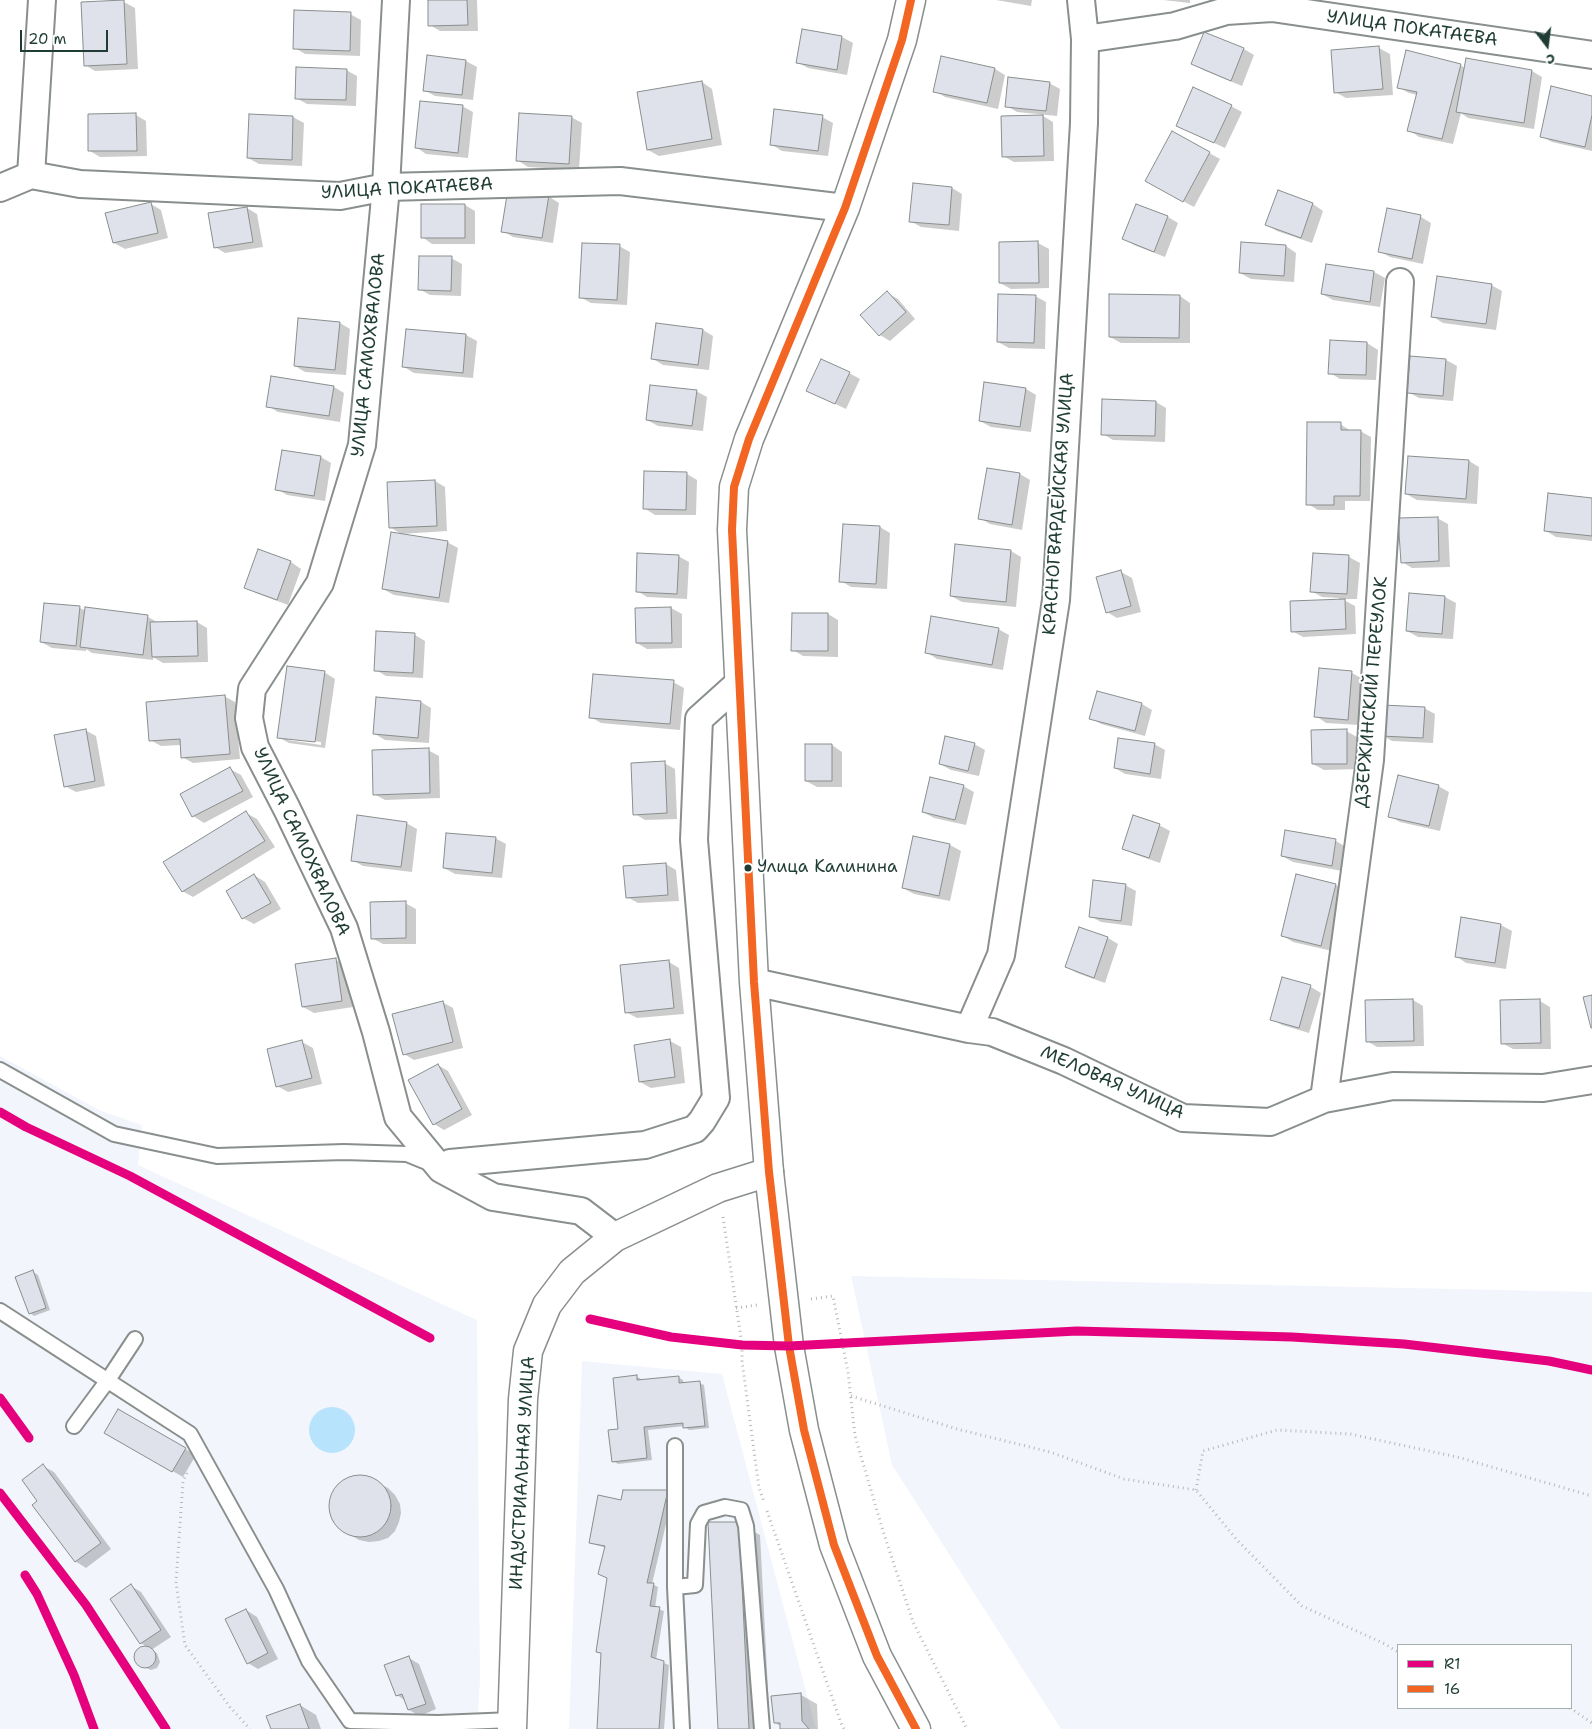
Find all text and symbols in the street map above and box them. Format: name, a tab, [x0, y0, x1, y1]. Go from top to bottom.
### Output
street label: УЛИЦА ПОКАТАЕВА	[1325, 6, 1499, 52]
scale bar	[22, 20, 110, 52]
north arrow	[1522, 20, 1572, 70]
text: 20 m	[28, 29, 67, 49]
text: С	[1544, 50, 1557, 69]
street label: УЛИЦА ПОКАТАЕВА	[320, 174, 494, 204]
street label: УЛИЦА САМОХВАЛОВА	[348, 252, 390, 458]
street label: КРАСНОГВАРДЕЙСКАЯ УЛИЦА	[1039, 372, 1079, 636]
street label: ДЗЕРЖИНСКИЙ ПЕРЕУЛОК	[1351, 575, 1393, 809]
street label: УЛИЦА САМОХВАЛОВА	[248, 745, 354, 939]
place label: Улица Калинина	[757, 858, 897, 878]
marker: Улица Калинина	[743, 863, 753, 873]
street label: МЕЛОВАЯ УЛИЦА	[1037, 1042, 1187, 1124]
street label: ИНДУСТРИАЛЬНАЯ УЛИЦА	[506, 1356, 540, 1590]
legend	[1397, 1644, 1572, 1709]
text: R1	[1444, 1654, 1460, 1674]
text: 16	[1444, 1679, 1460, 1699]

